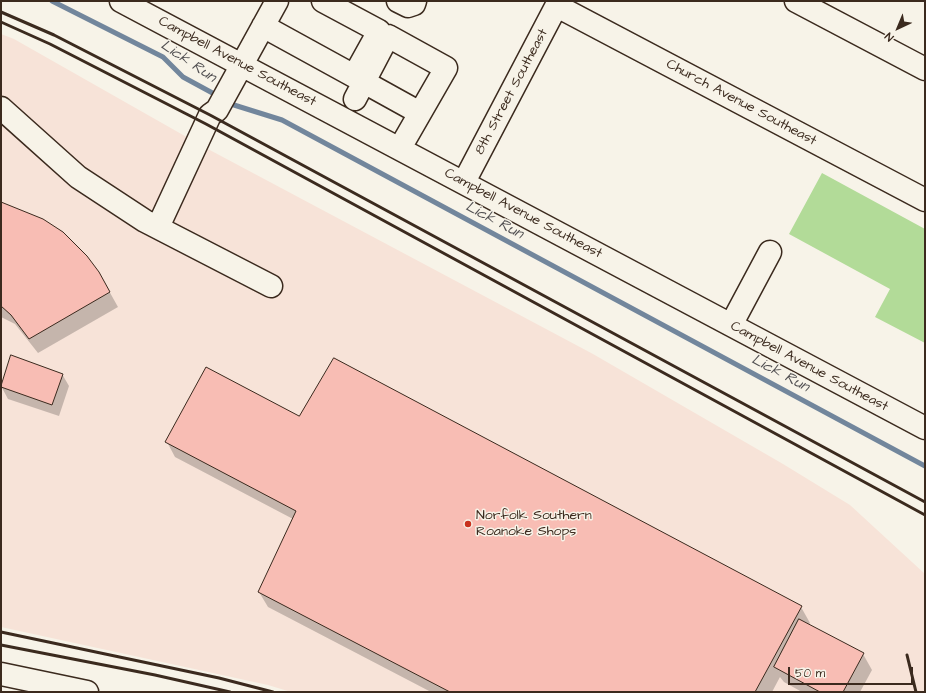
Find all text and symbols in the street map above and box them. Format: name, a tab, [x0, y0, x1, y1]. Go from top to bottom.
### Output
north arrow	[878, 8, 918, 48]
street label: Campbell Avenue Southeast	[155, 13, 319, 111]
street label: 8th Street Southeast	[472, 26, 552, 158]
text: N	[882, 29, 897, 45]
water label: Lick Run	[157, 37, 219, 87]
street label: Church Avenue Southeast	[663, 56, 819, 150]
street label: Campbell Avenue Southeast	[441, 165, 605, 263]
water label: Lick Run	[462, 198, 526, 244]
street label: Campbell Avenue Southeast	[727, 318, 891, 416]
water label: Lick Run	[748, 351, 812, 397]
place label: Norfolk Southern Roanoke Shops	[476, 508, 592, 540]
marker: Norfolk Southern Roanoke Shops	[463, 519, 473, 529]
scale bar	[790, 659, 915, 685]
text: 50 m	[795, 665, 825, 682]

